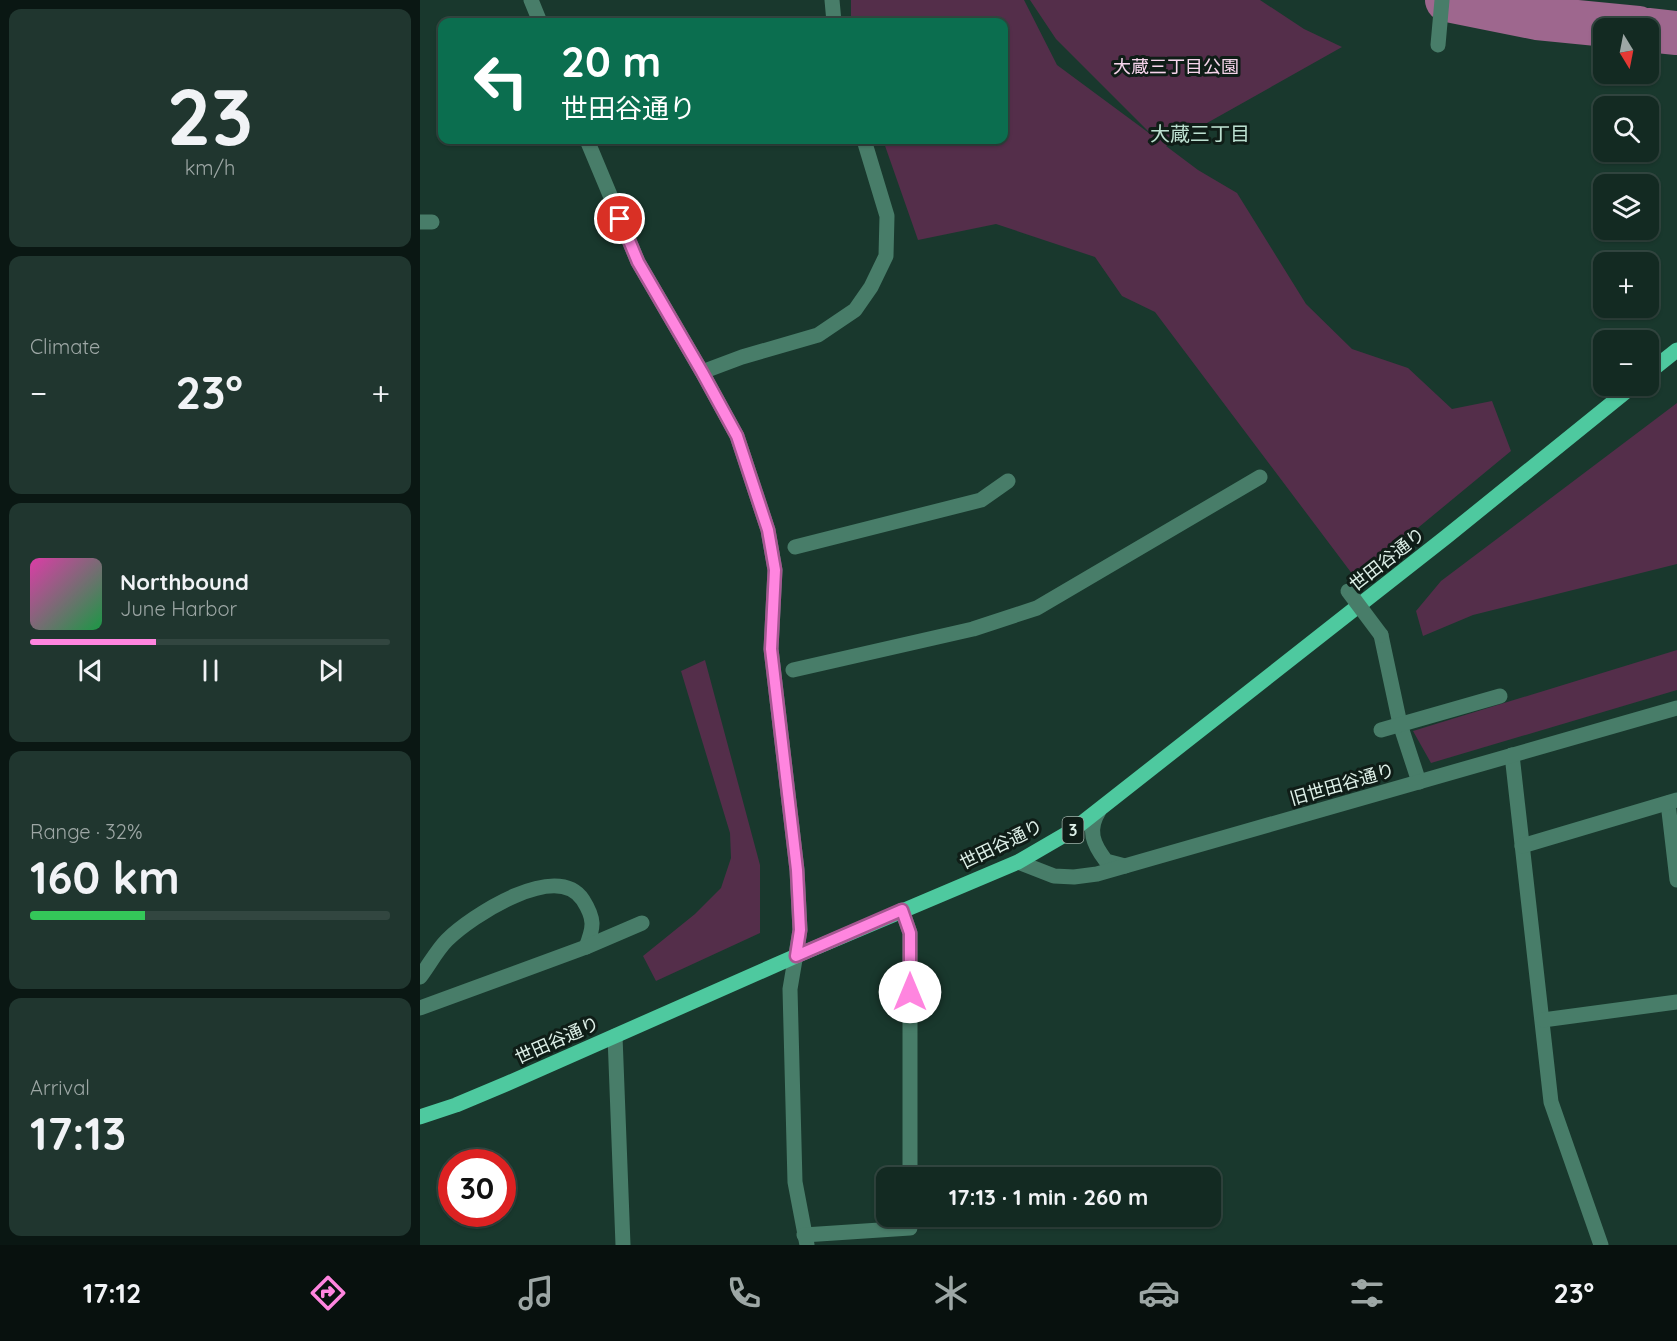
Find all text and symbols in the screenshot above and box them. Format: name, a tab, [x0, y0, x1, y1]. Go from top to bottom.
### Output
north arrow	[1593, 18, 1659, 84]
map controls	[1593, 18, 1659, 396]
text: 20 m	[561, 35, 661, 88]
icon: left	[462, 42, 540, 120]
park label: 大蔵三丁目公園	[1113, 55, 1239, 78]
text: 23	[167, 67, 253, 165]
text: 世田谷通り	[561, 91, 696, 125]
button: search	[1593, 96, 1659, 162]
district label: 大蔵三丁目	[1150, 121, 1250, 146]
text: km/h	[185, 155, 235, 180]
button: layers	[1593, 174, 1659, 240]
pin	[594, 193, 645, 244]
icon: arrive	[603, 202, 636, 235]
button: +	[1593, 252, 1659, 318]
button: −	[1593, 330, 1659, 396]
text: Climate	[30, 334, 100, 359]
text: 23°	[176, 364, 243, 420]
text: −	[30, 372, 47, 413]
text: +	[371, 372, 390, 413]
street label: 世田谷通り	[1344, 522, 1430, 596]
text: Northbound	[120, 568, 249, 596]
text: June Harbor	[120, 596, 237, 621]
icon: previous	[74, 654, 107, 687]
icon: pause	[194, 654, 227, 687]
icon: next	[314, 654, 347, 687]
street label: 旧世田谷通り	[1287, 758, 1397, 810]
street label: 世田谷通り	[956, 814, 1046, 874]
road number: 3	[1062, 817, 1084, 843]
text: Range · 32%	[30, 819, 142, 844]
text: 160 km	[30, 849, 180, 905]
position arrow	[878, 960, 942, 1024]
street label: 世田谷通り	[511, 1011, 603, 1069]
text: Arrival	[30, 1075, 90, 1100]
text: 17:13	[30, 1105, 126, 1161]
speed limit sign: 30	[438, 1149, 516, 1227]
text: 17:13 · 1 min · 260 m	[949, 1183, 1148, 1211]
icon: directions	[307, 1272, 349, 1314]
icon: music	[515, 1272, 557, 1314]
icon: phone	[723, 1272, 765, 1314]
icon: climate	[930, 1272, 972, 1314]
icon: car	[1138, 1272, 1180, 1314]
icon: filters	[1346, 1272, 1388, 1314]
text: 17:12	[83, 1276, 141, 1310]
text: 23°	[1554, 1276, 1594, 1310]

